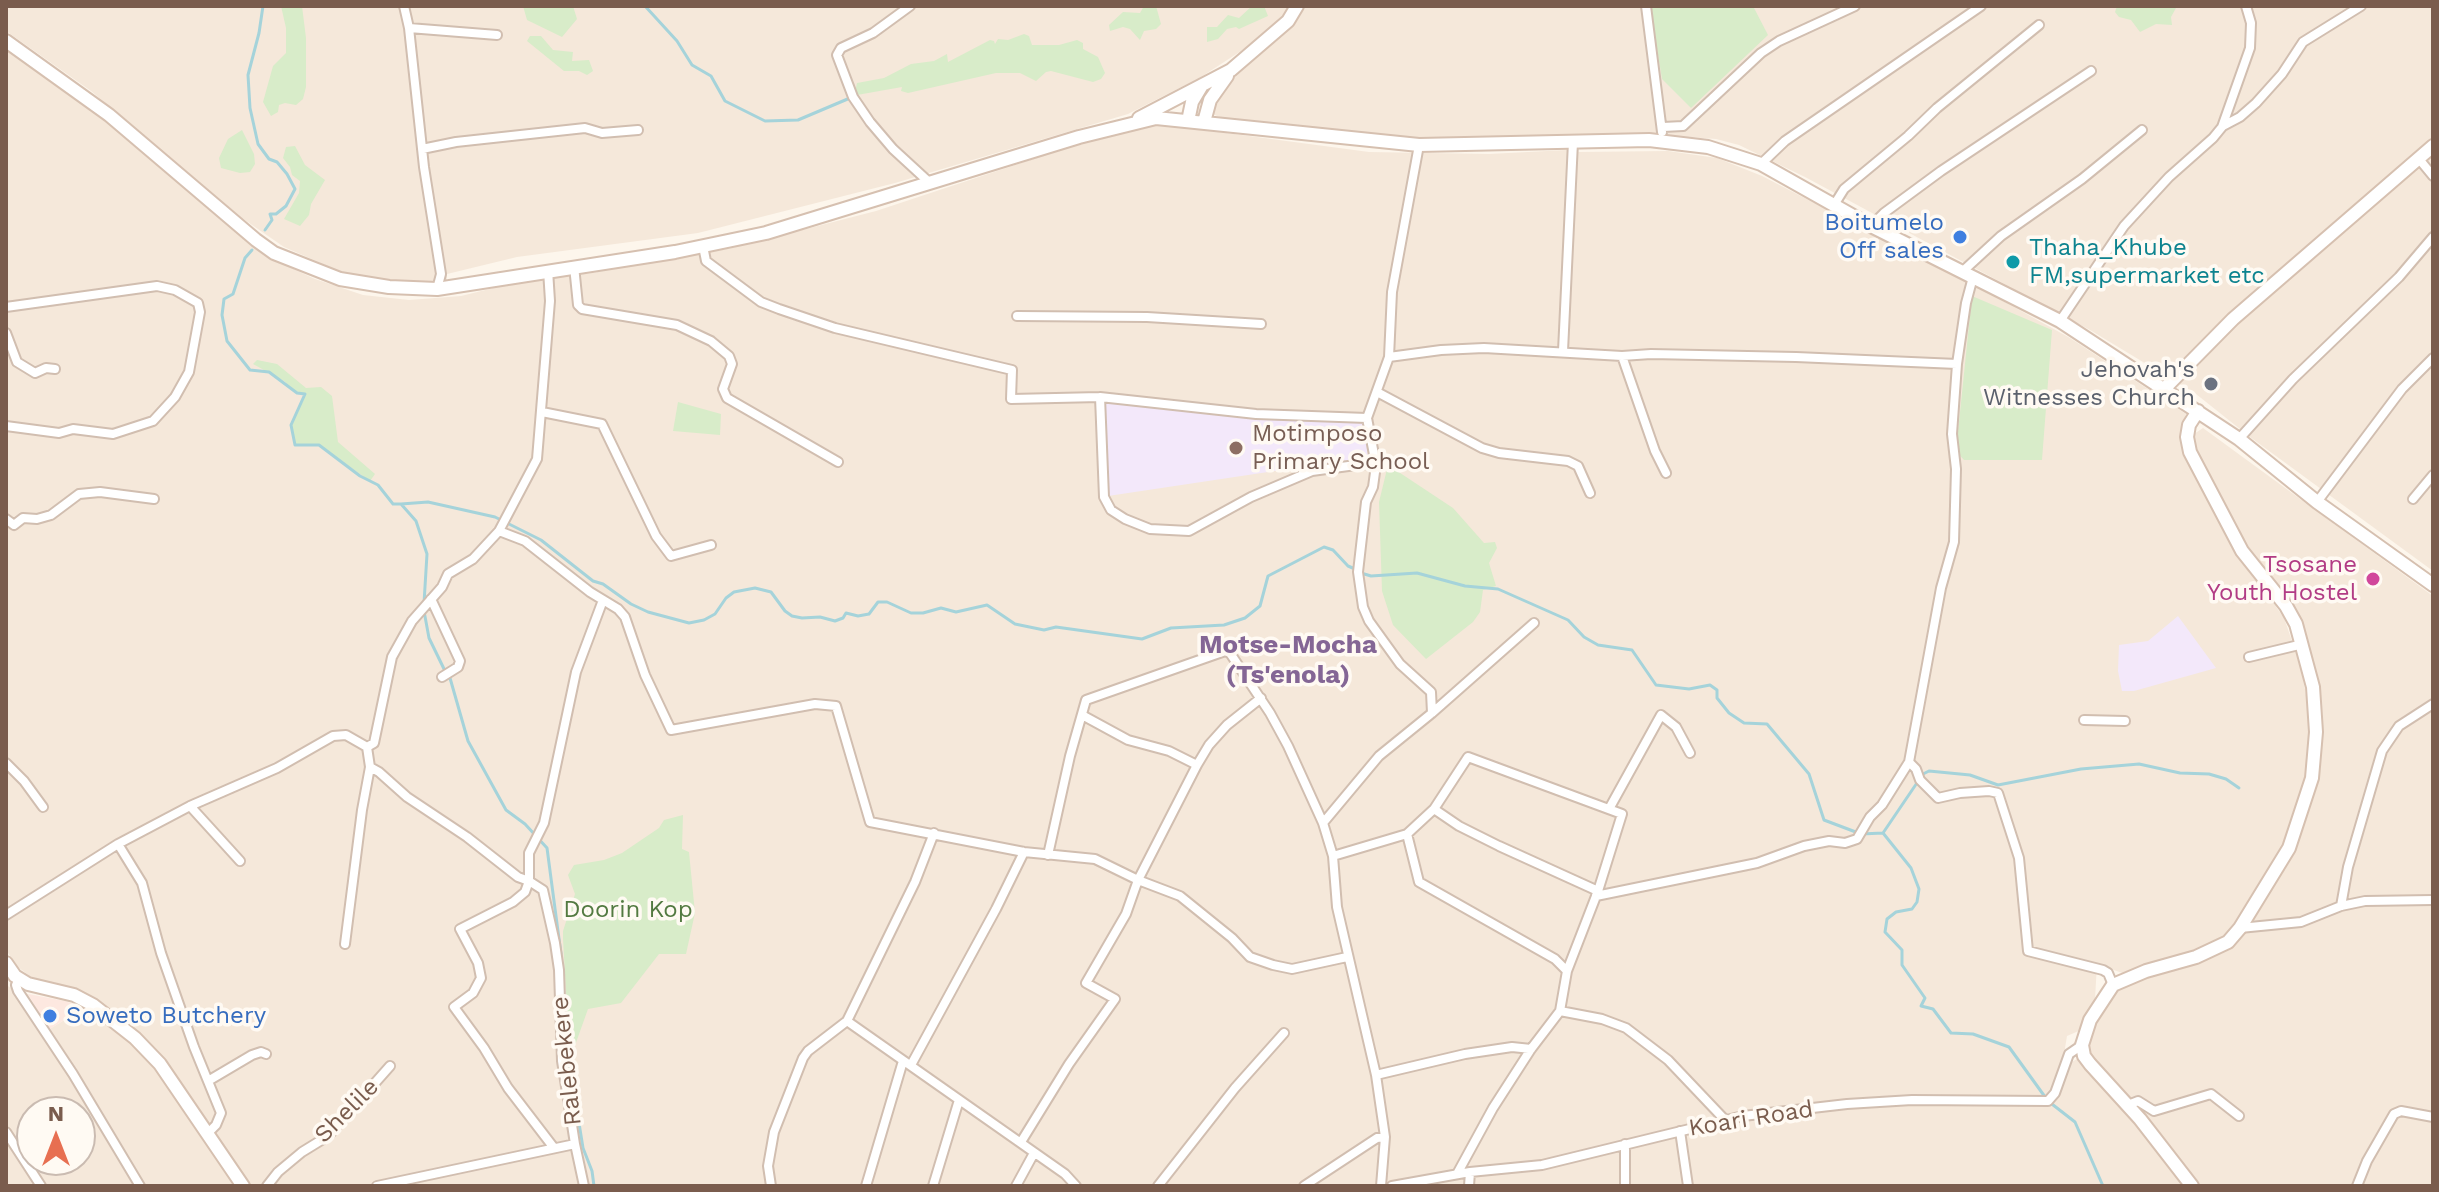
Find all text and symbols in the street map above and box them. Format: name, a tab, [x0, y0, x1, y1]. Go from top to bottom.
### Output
place label: Boitumelo Off sales	[1824, 209, 1944, 265]
marker: Boitumelo Off sales	[1951, 228, 1969, 246]
place label: Thaha_Khube FM,supermarket etc	[2029, 234, 2265, 290]
marker: Thaha_Khube FM,supermarket etc	[2004, 253, 2022, 271]
place label: Jehovah's Witnesses Church	[1983, 356, 2195, 412]
marker: Jehovah's Witnesses Church	[2202, 375, 2220, 393]
place label: Motimposo Primary School	[1252, 420, 1429, 476]
marker: Motimposo Primary School	[1227, 439, 1245, 457]
place label: Tsosane Youth Hostel	[2207, 551, 2357, 607]
marker: Tsosane Youth Hostel	[2364, 570, 2382, 588]
district label: Motse-Mocha (Ts'enola)	[1199, 629, 1377, 690]
park label: Doorin Kop	[563, 896, 693, 924]
street label: Ralebekere	[546, 995, 588, 1127]
place label: Soweto Butchery	[66, 1002, 266, 1030]
marker: Soweto Butchery	[41, 1007, 59, 1025]
street label: Shelile	[309, 1073, 385, 1149]
street label: Koari Road	[1687, 1095, 1815, 1143]
north arrow	[16, 1096, 96, 1176]
text: N	[48, 1101, 64, 1126]

